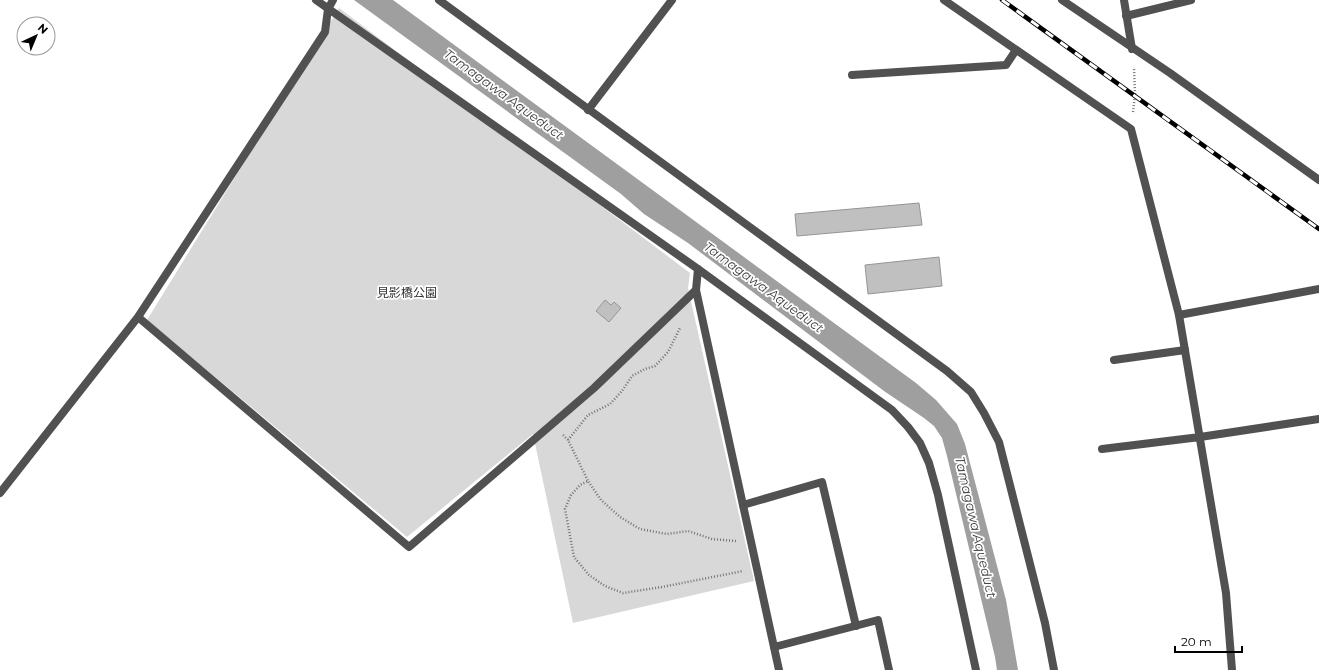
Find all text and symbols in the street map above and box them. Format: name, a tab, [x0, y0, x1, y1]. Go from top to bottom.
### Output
north arrow	[16, 16, 56, 56]
text: N	[35, 21, 51, 37]
water label: Tamagawa Aqueduct	[441, 45, 568, 143]
water label: Tamagawa Aqueduct	[701, 238, 828, 336]
park label: 見影橋公園	[377, 285, 437, 300]
water label: Tamagawa Aqueduct	[952, 455, 1000, 600]
scale bar	[1175, 628, 1242, 654]
text: 20 m	[1181, 634, 1212, 649]

